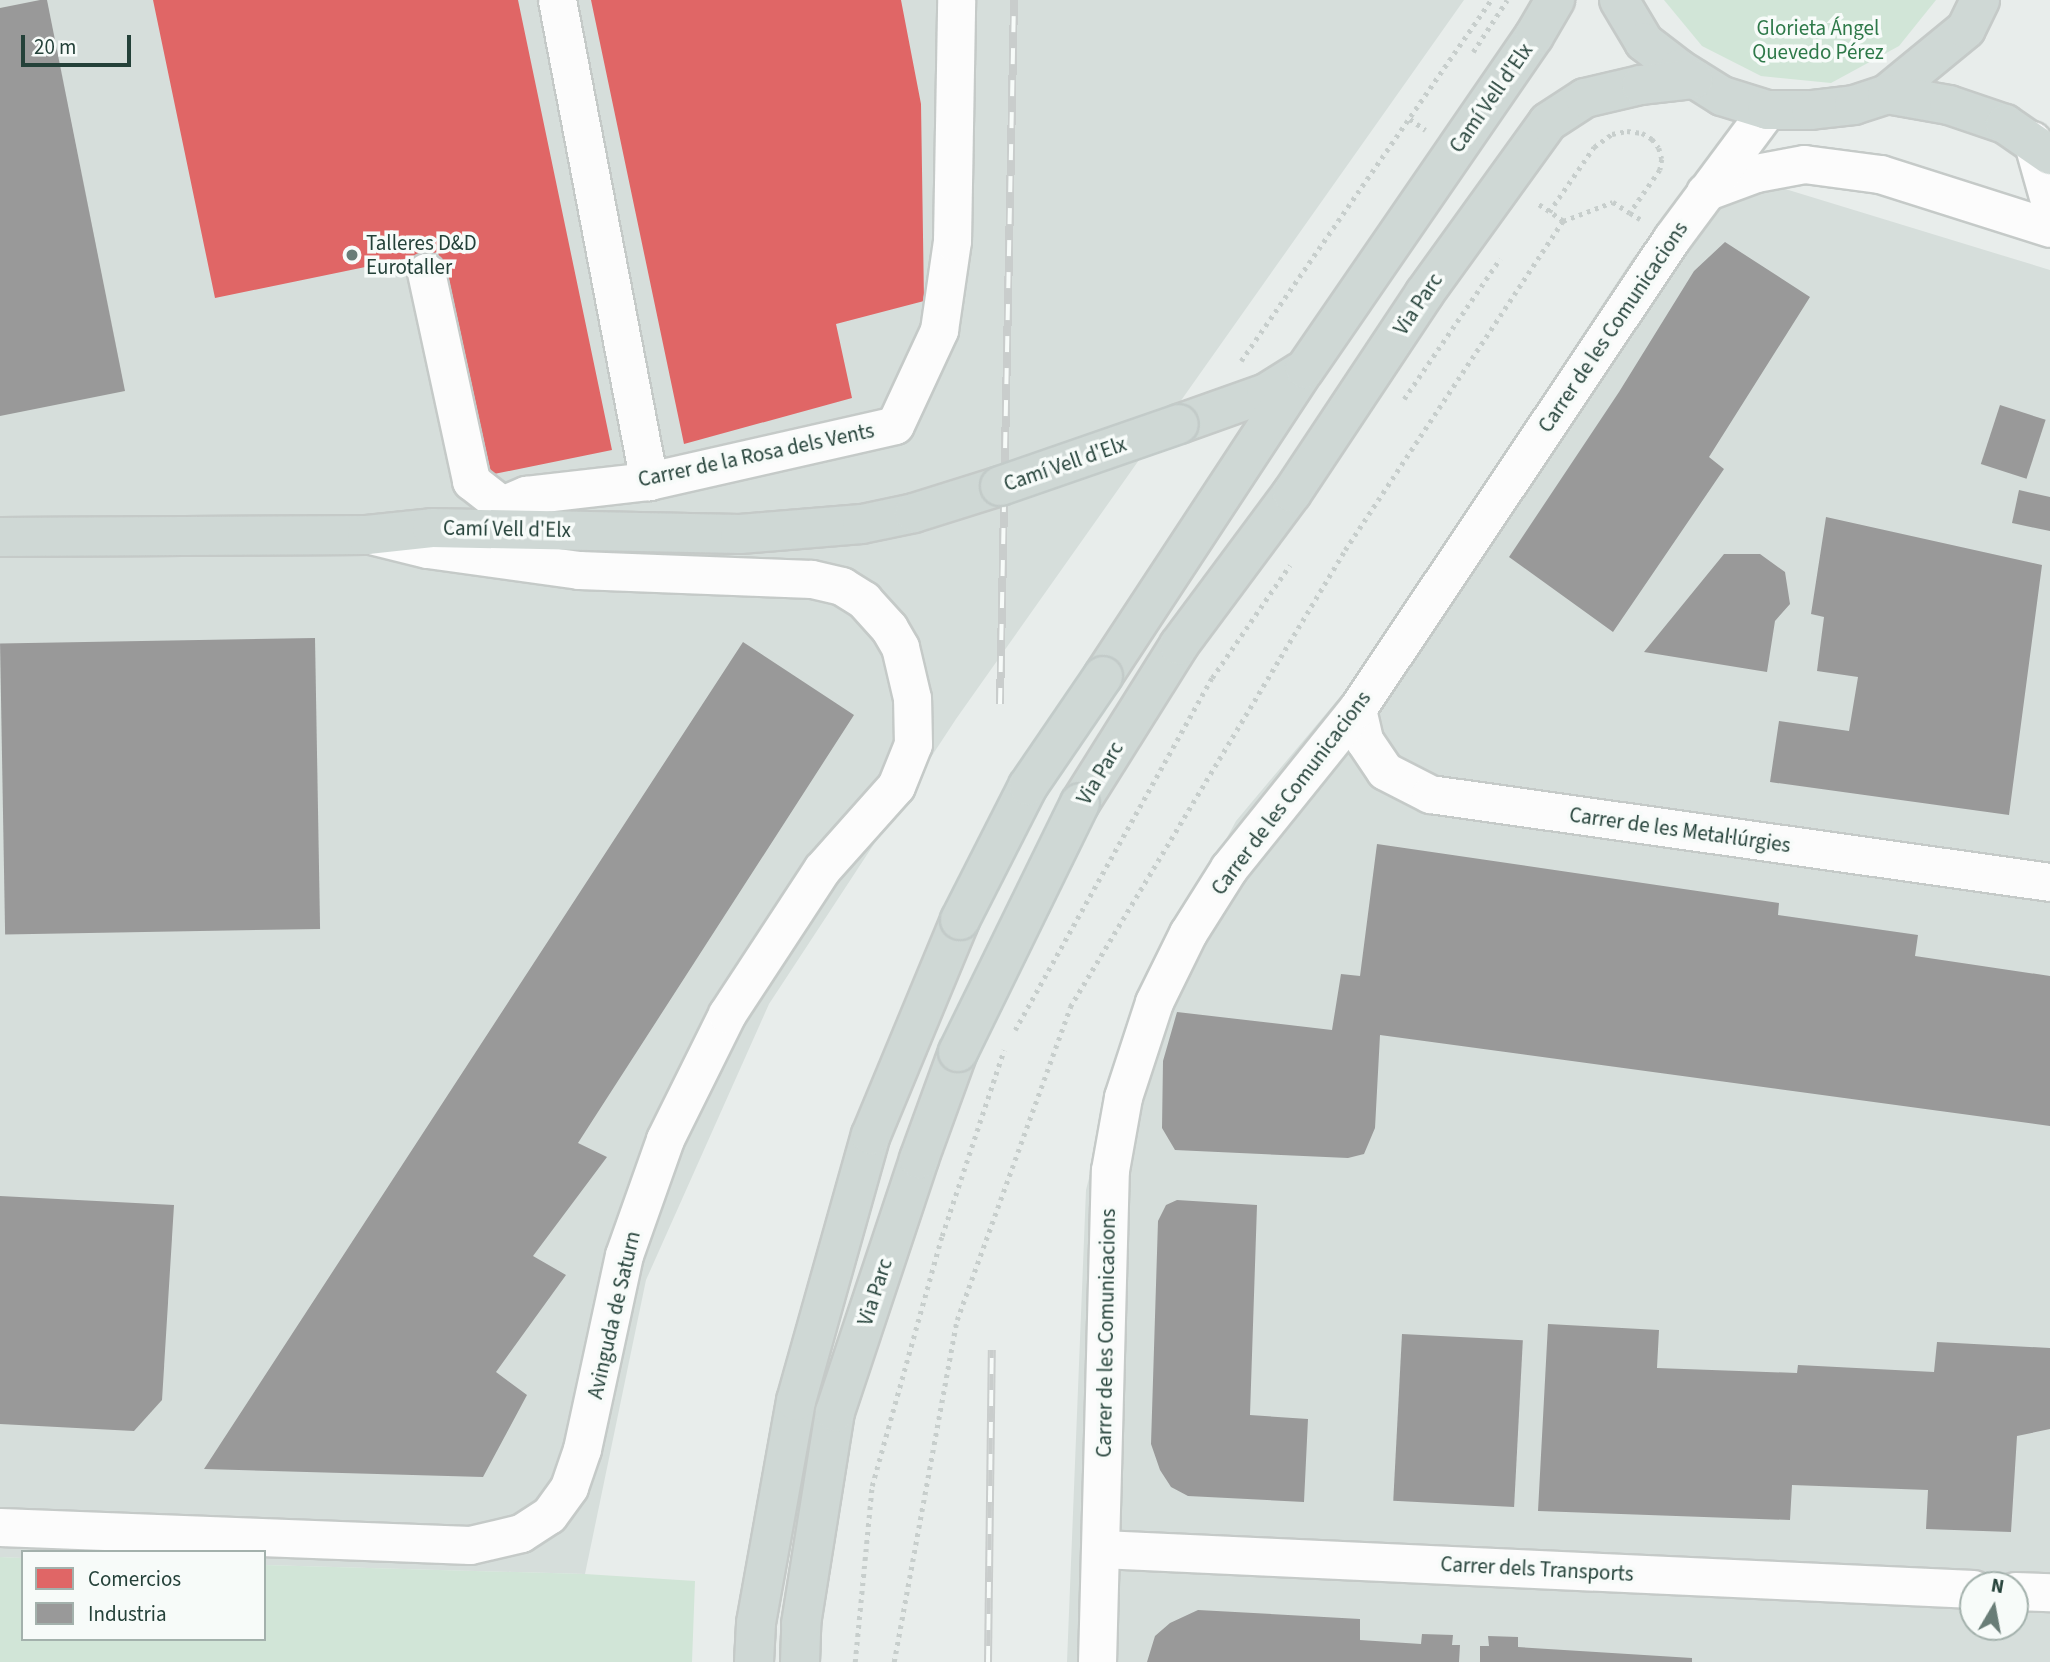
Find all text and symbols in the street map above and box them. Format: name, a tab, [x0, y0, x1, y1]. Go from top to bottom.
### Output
park label: Glorieta Ángel Quevedo Pérez	[1752, 15, 1884, 65]
scale bar	[24, 21, 135, 65]
text: 20 m	[34, 32, 76, 62]
street label: Camí Vell d'Elx	[1444, 38, 1538, 158]
street label: Carrer de les Comunicacions	[1533, 217, 1693, 437]
place label: Talleres D&D Eurotaller	[366, 230, 477, 280]
marker: Talleres D&D Eurotaller	[344, 247, 360, 263]
street label: Via Parc	[1388, 268, 1448, 340]
street label: Carrer de la Rosa dels Vents	[636, 418, 876, 492]
street label: Camí Vell d'Elx	[1000, 431, 1130, 497]
street label: Camí Vell d'Elx	[443, 515, 571, 543]
street label: Carrer de les Comunicacions	[1206, 686, 1376, 900]
street label: Via Parc	[1071, 737, 1129, 809]
street label: Carrer de les Metal·lúrgies	[1568, 802, 1792, 858]
street label: Carrer de les Comunicacions	[1091, 1208, 1121, 1458]
street label: Avinguda de Saturn	[582, 1229, 646, 1401]
street label: Via Parc	[852, 1255, 898, 1329]
legend	[21, 1550, 266, 1641]
street label: Carrer dels Transports	[1440, 1551, 1634, 1587]
text: Comercios	[88, 1564, 181, 1594]
north arrow	[1959, 1571, 2029, 1641]
text: N	[1989, 1572, 2006, 1601]
text: Industria	[88, 1599, 167, 1629]

